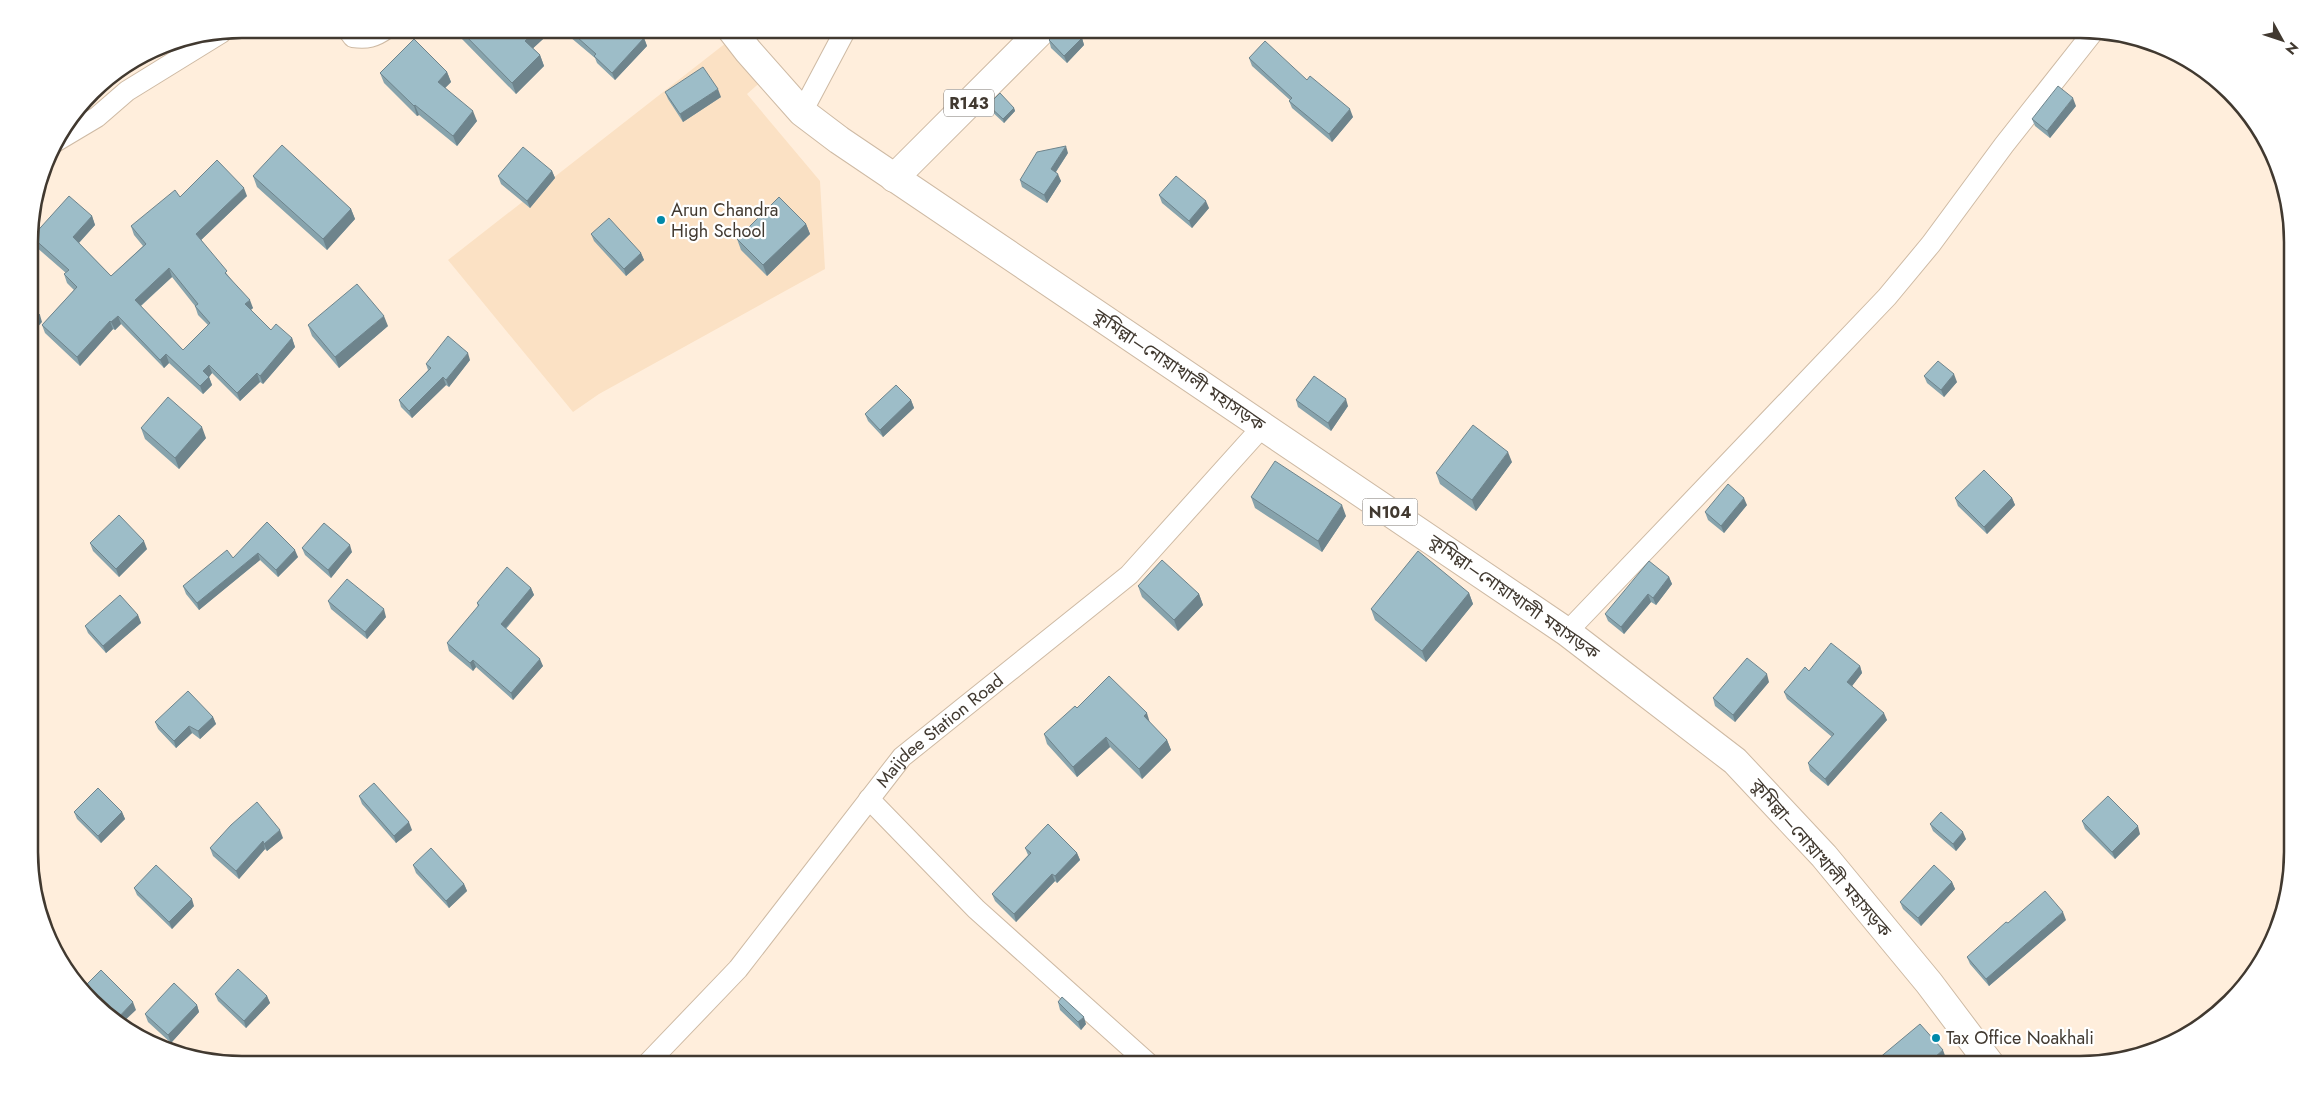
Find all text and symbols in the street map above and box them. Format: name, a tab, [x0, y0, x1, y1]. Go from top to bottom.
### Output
north arrow	[2257, 15, 2307, 65]
text: N	[2281, 38, 2303, 59]
road number: R143	[944, 90, 994, 116]
place label: Arun Chandra High School	[671, 197, 778, 244]
marker: Arun Chandra High School	[655, 214, 667, 226]
street label: কুমিল্লা–নোয়াখালী মহাসড়ক	[1087, 302, 1271, 438]
road number: N104	[1362, 498, 1418, 526]
street label: কুমিল্লা–নোয়াখালী মহাসড়ক	[1423, 528, 1605, 666]
street label: Maijdee Station Road	[870, 668, 1009, 793]
street label: কুমিল্লা–নোয়াখালী মহাসড়ক	[1744, 772, 1898, 943]
place label: Tax Office Noakhali	[1946, 1025, 2094, 1051]
marker: Tax Office Noakhali	[1930, 1032, 1942, 1044]

